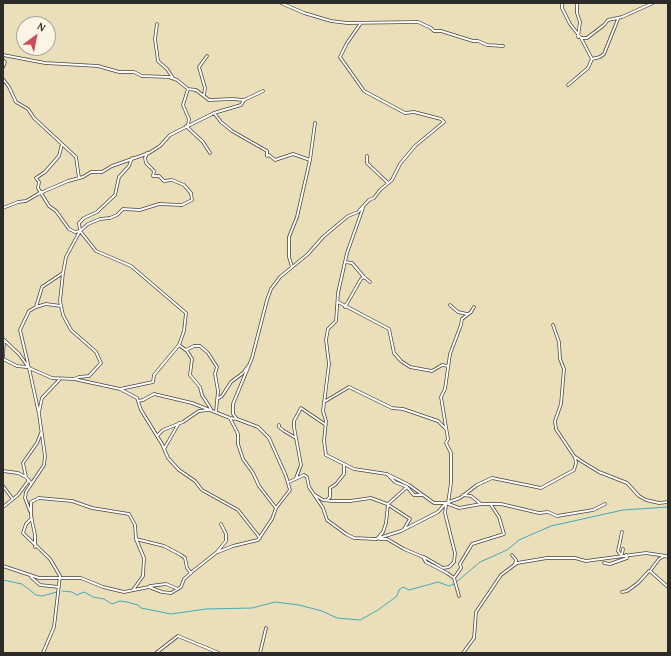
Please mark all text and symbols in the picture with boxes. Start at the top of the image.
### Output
north arrow [16,16,56,56]
text: N [34,18,49,35]

